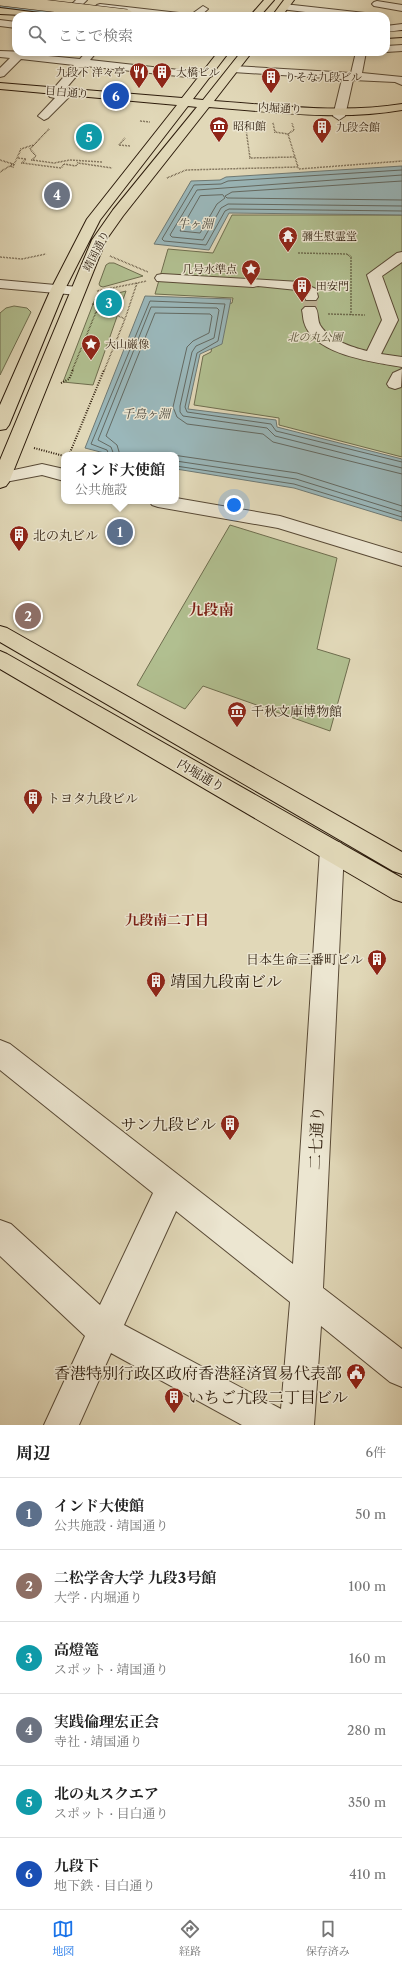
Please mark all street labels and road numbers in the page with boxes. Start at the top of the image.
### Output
street label: 目白通り [44,83,90,101]
street label: 内堀通り [258,100,302,116]
street label: 靖国通り [80,228,112,274]
street label: 内堀通り [174,755,228,795]
street label: 二七通り [304,1106,328,1170]

